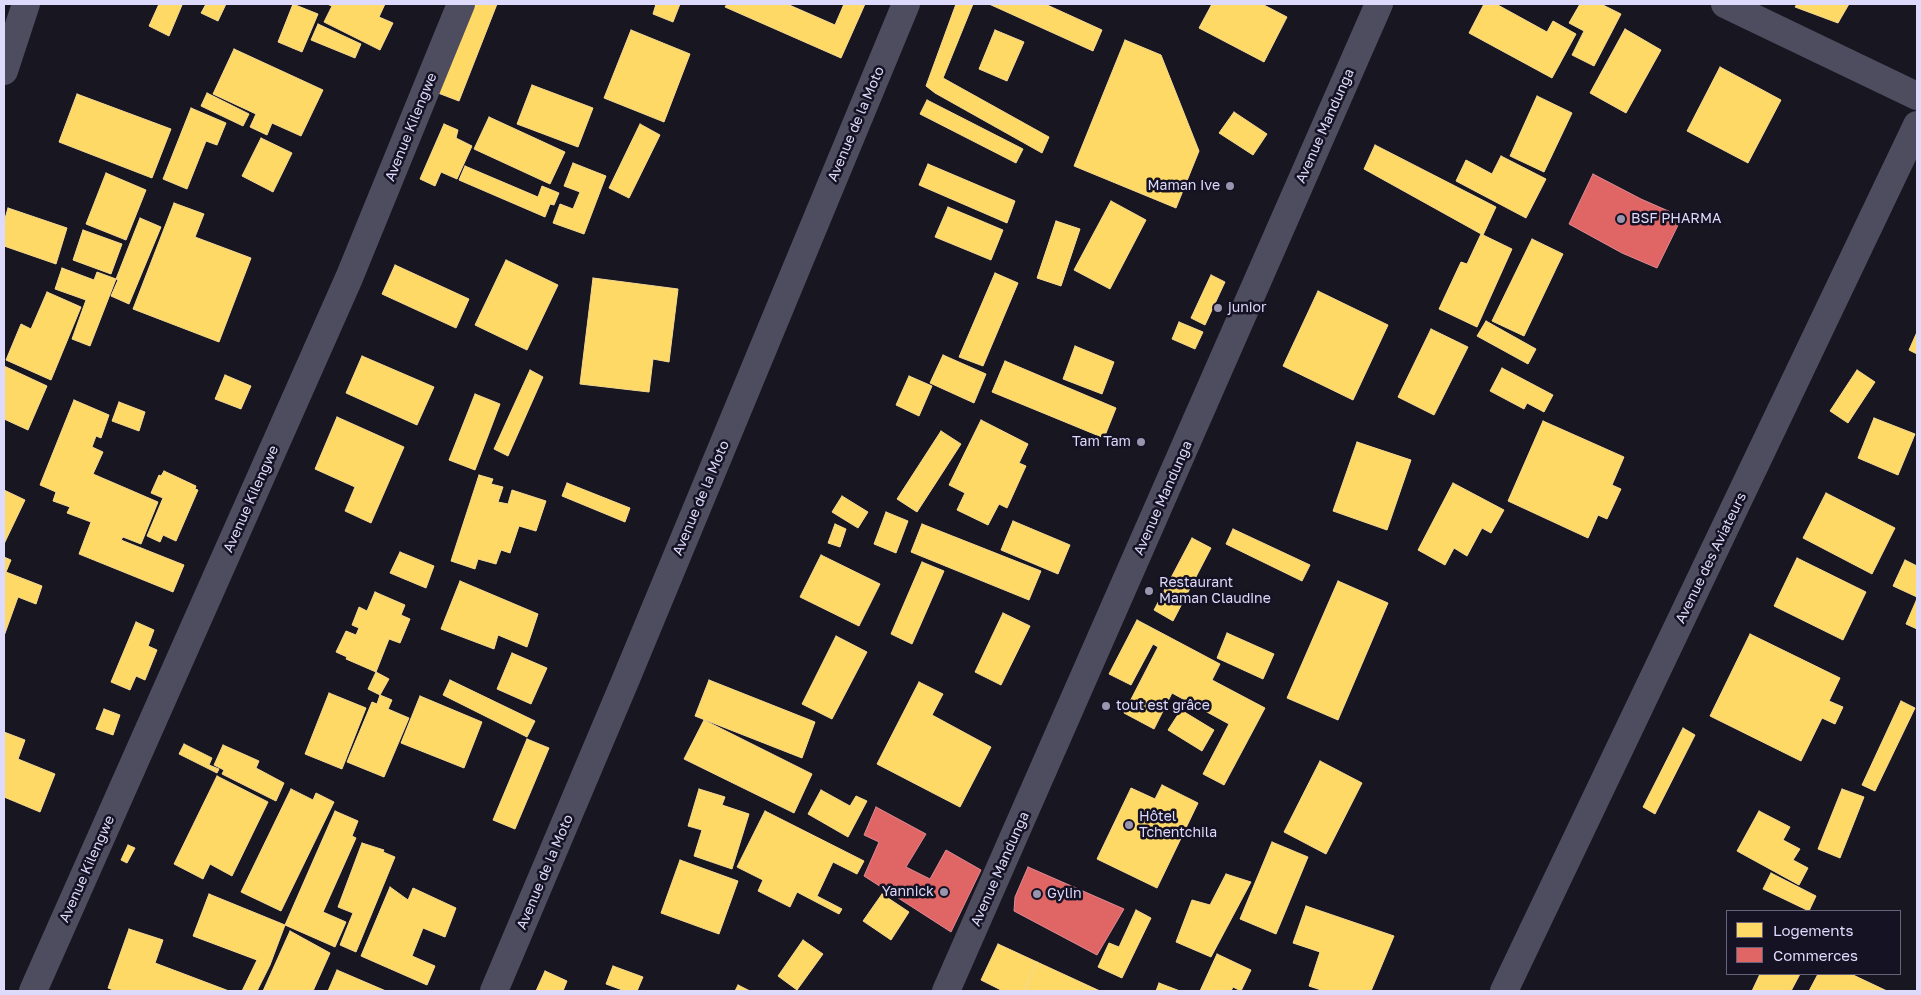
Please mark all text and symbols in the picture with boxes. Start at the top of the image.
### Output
street label: Avenue de la Moto [824,64,888,184]
street label: Avenue Mandunga [1292,66,1358,186]
street label: Avenue Kilengwe [382,70,440,184]
place label: Maman Ive [1148,178,1220,194]
marker: Maman Ive [1224,180,1236,192]
place label: BSF PHARMA [1631,211,1721,227]
marker: BSF PHARMA [1615,213,1627,225]
place label: junior [1228,300,1266,316]
marker: junior [1212,302,1224,314]
place label: Tam Tam [1072,434,1131,450]
marker: Tam Tam [1135,436,1147,448]
street label: Avenue de la Moto [669,438,733,558]
street label: Avenue Mandunga [1130,438,1196,558]
street label: Avenue Kilengwe [220,443,282,555]
street label: Avenue des Aviateurs [1672,490,1750,626]
place label: Restaurant Maman Claudine [1159,575,1271,608]
marker: Restaurant Maman Claudine [1143,585,1155,597]
place label: tout est grâce [1116,698,1210,714]
marker: tout est grâce [1100,700,1112,712]
street label: Avenue Mandunga [967,809,1033,929]
place label: Hôtel Tchentchila [1139,809,1217,842]
street label: Avenue de la Moto [513,812,577,932]
street label: Avenue Kilengwe [56,813,118,925]
marker: Hôtel Tchentchila [1123,819,1135,831]
place label: Yannick [882,884,934,900]
marker: Yannick [938,886,950,898]
place label: Gylin [1047,886,1082,902]
marker: Gylin [1031,888,1043,900]
legend [1726,910,1901,975]
text: Logements [1773,921,1853,939]
text: Commerces [1773,946,1858,964]

